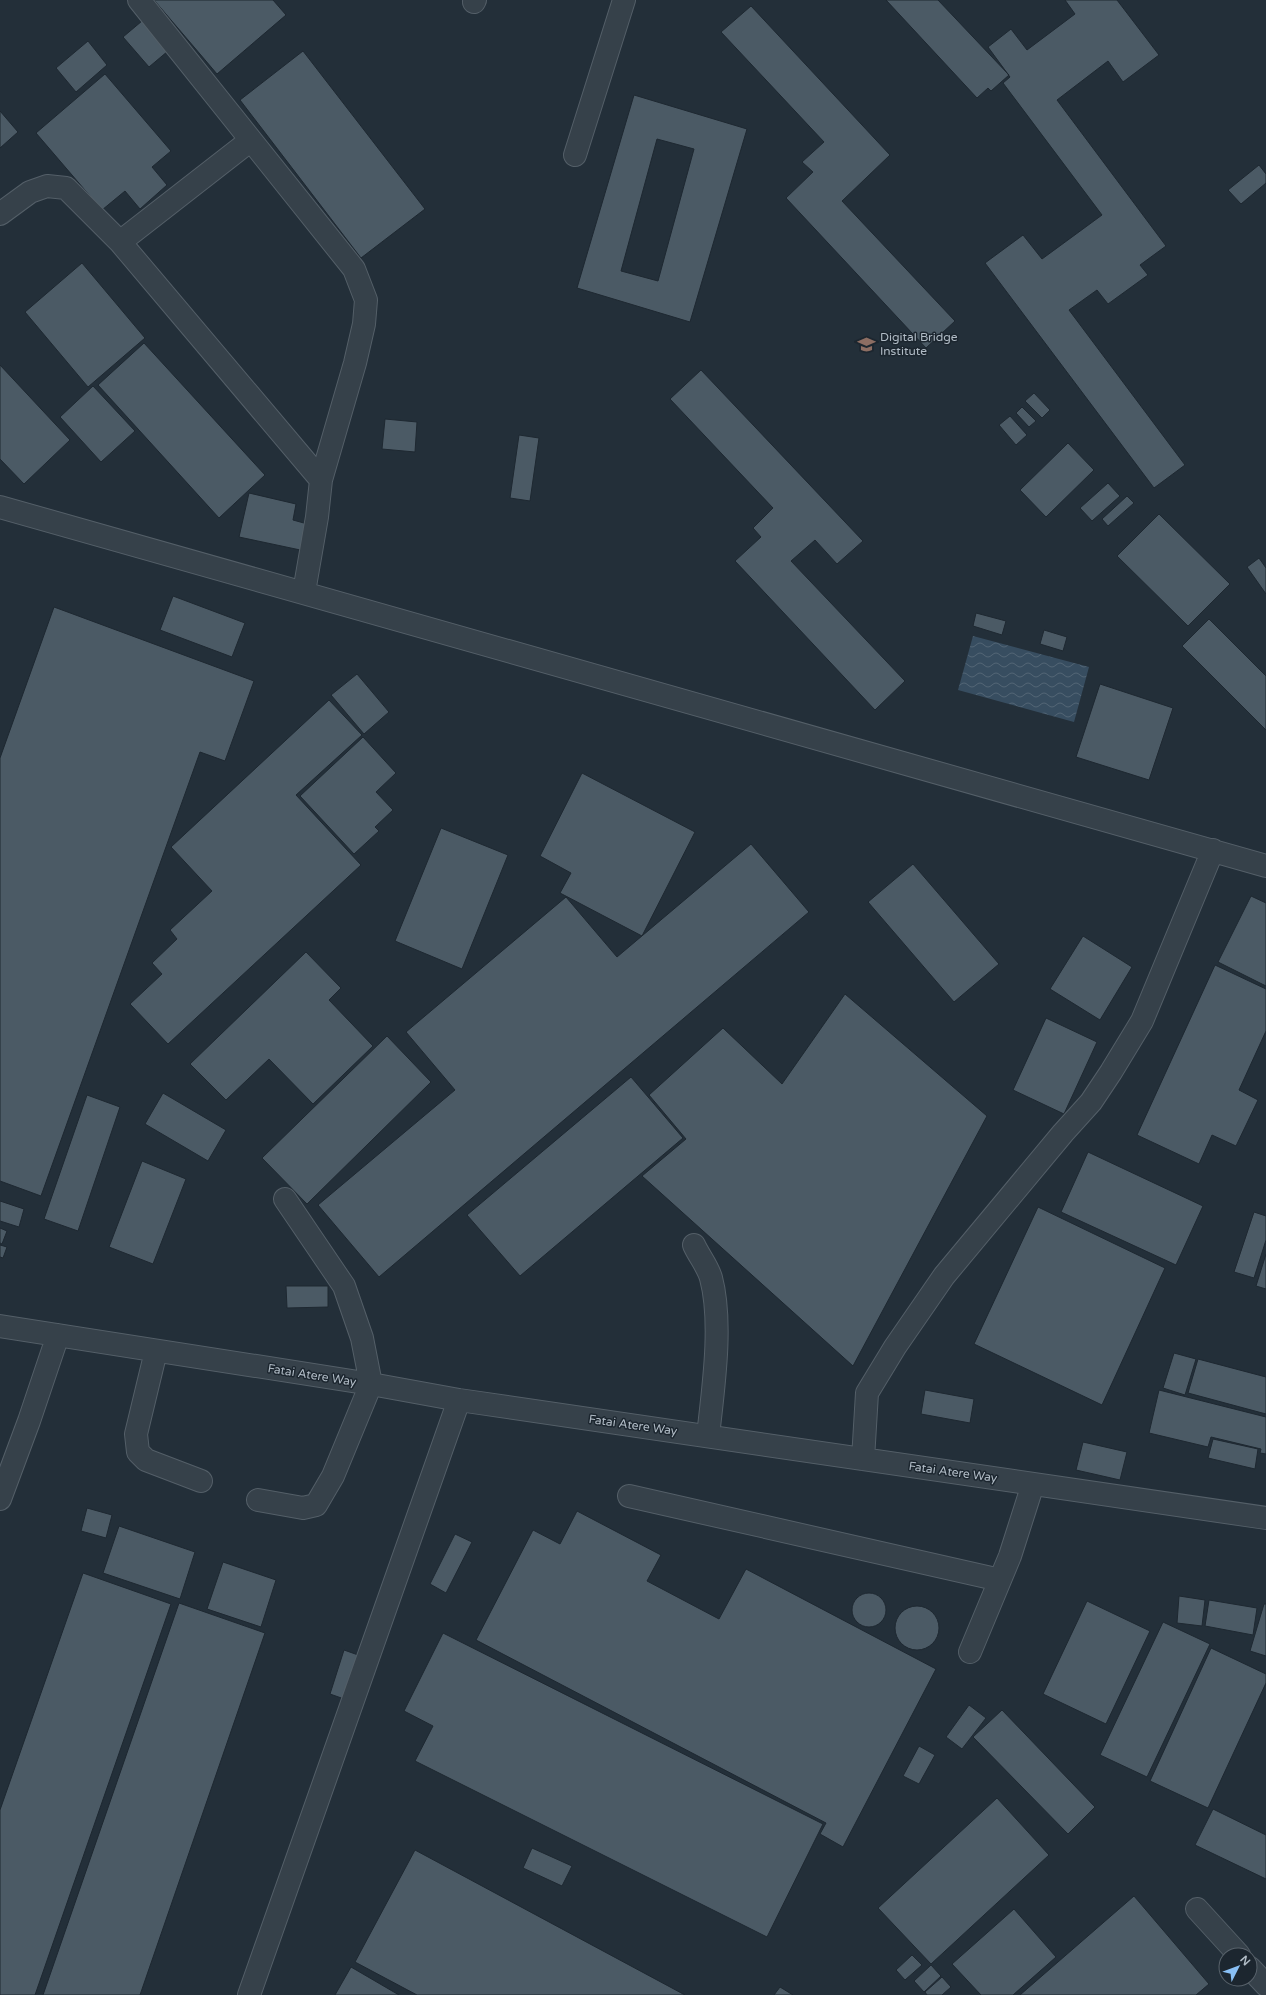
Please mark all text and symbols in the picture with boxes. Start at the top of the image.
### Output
place label: Digital Bridge Institute [880,330,958,358]
school or university icon: Digital Bridge Institute [857,334,877,354]
street label: Fatai Atere Way [267,1361,358,1389]
street label: Fatai Atere Way [588,1412,679,1438]
street label: Fatai Atere Way [908,1459,999,1485]
north arrow [1218,1947,1258,1987]
text: N [1237,1953,1253,1968]

